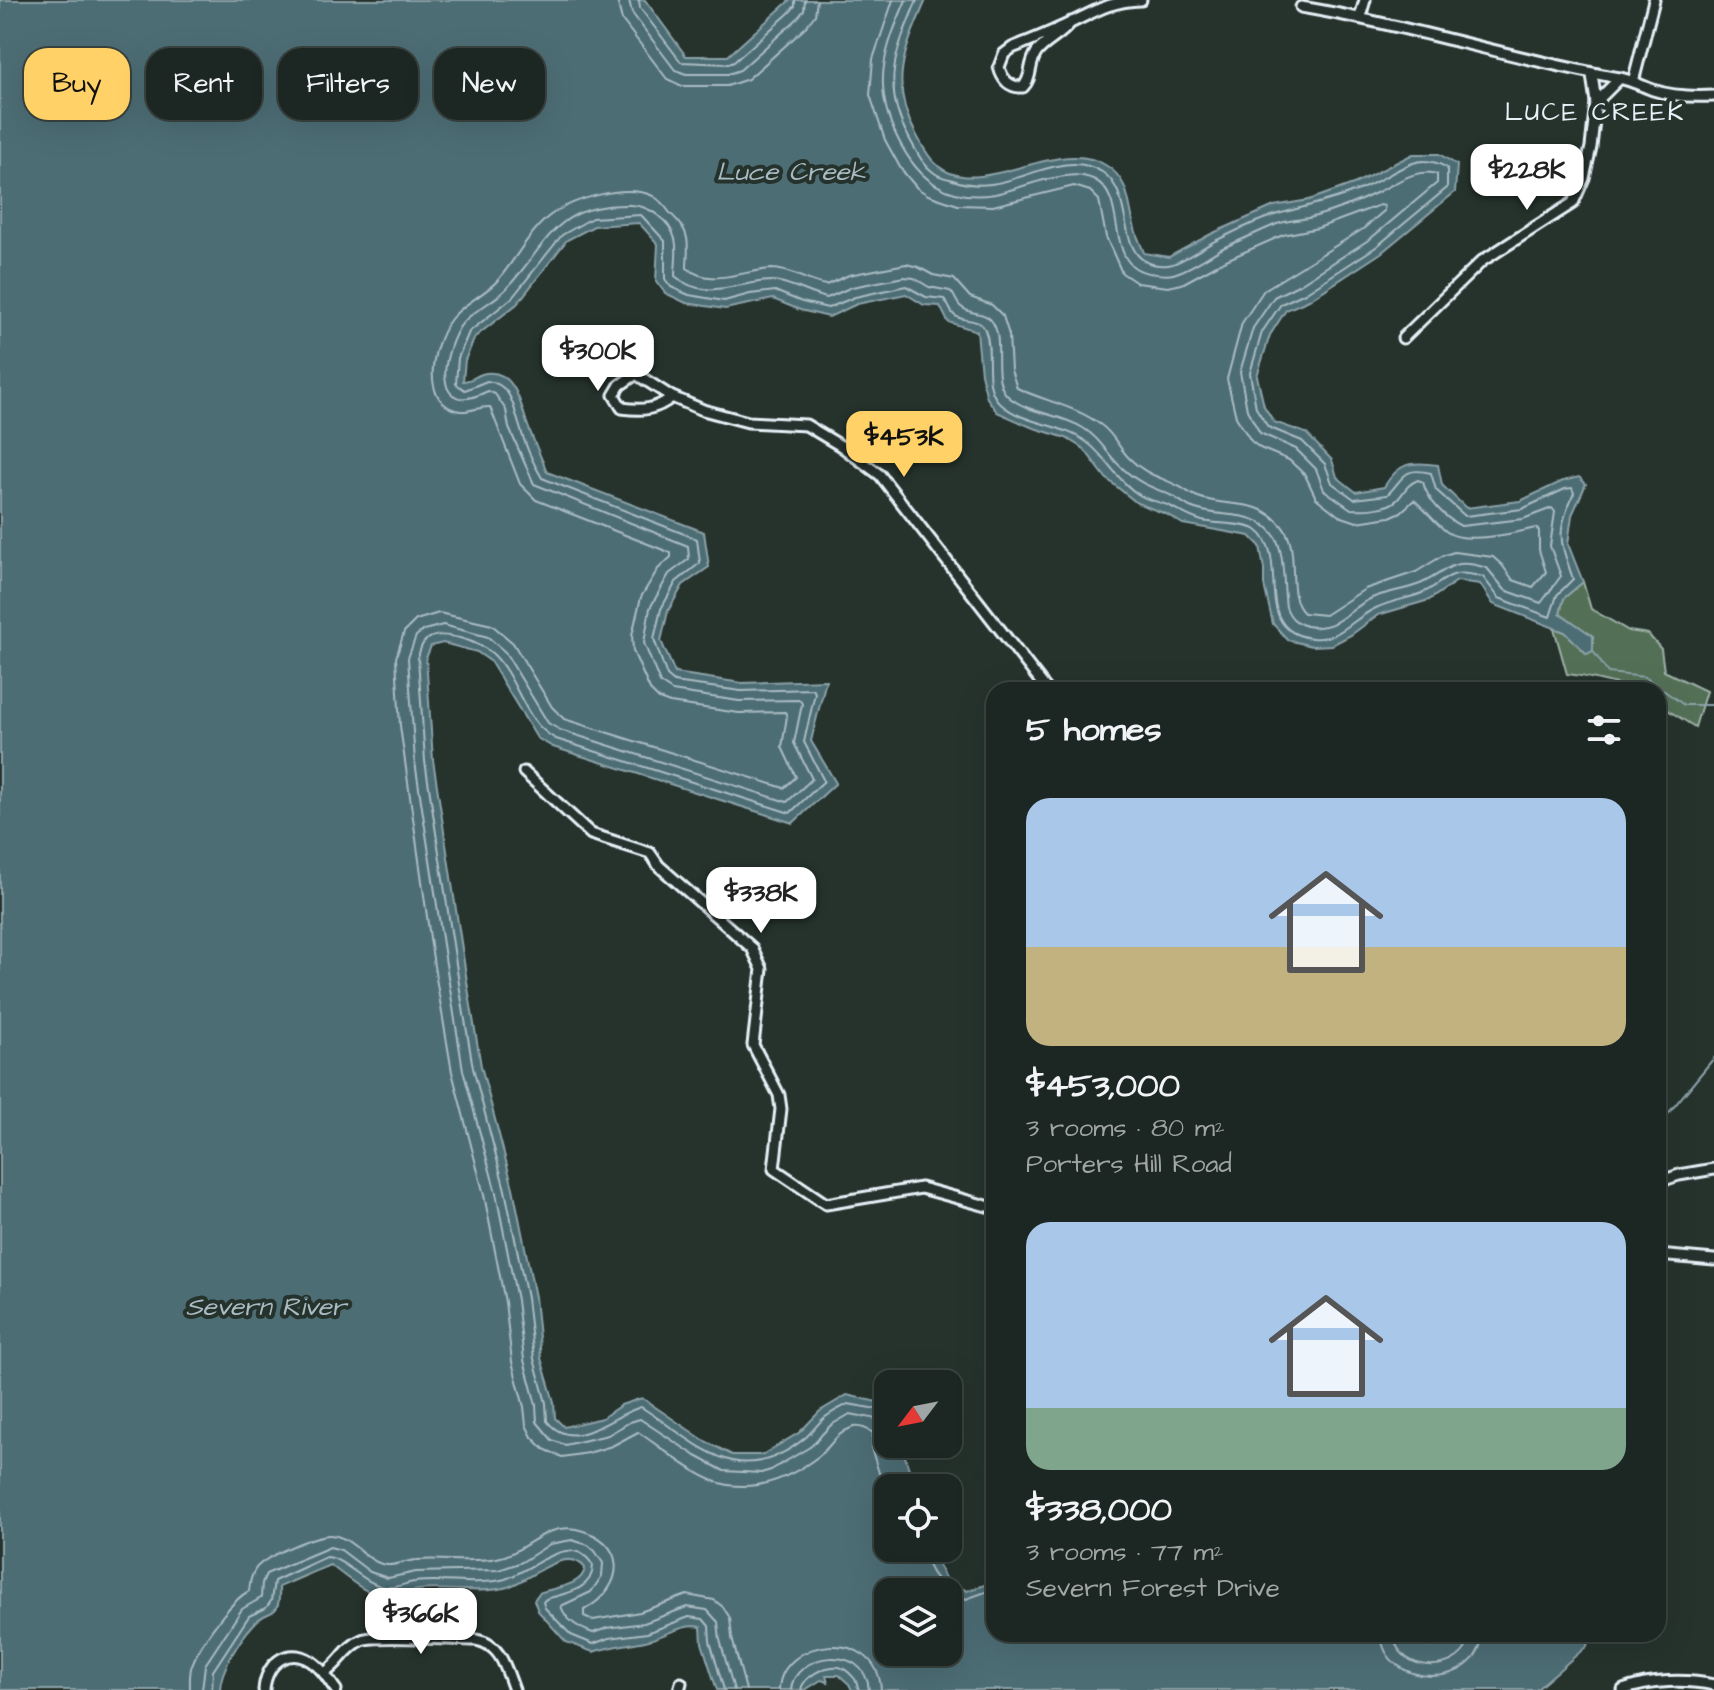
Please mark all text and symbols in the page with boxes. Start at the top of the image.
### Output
chip: Buy [24,48,130,120]
chip: Rent [146,48,262,120]
chip: Filters [278,48,418,120]
chip: New [434,48,545,120]
district label: LUCE CREEK [1505,94,1685,130]
pin: $228K [1471,144,1583,212]
text: $228K [1489,152,1565,188]
water label: Luce Creek [717,154,867,190]
pin: $300K [542,325,654,393]
text: $300K [560,333,636,369]
pin: $453K [848,411,960,479]
text: $453K [864,419,944,455]
text: 5 homes [1026,706,1162,754]
icon: filters [1582,708,1626,752]
icon: home [1254,850,1398,994]
pin: $338K [705,867,817,935]
text: $338K [724,875,798,911]
text: $453,000 [1026,1062,1180,1110]
text: 3 rooms · 80 m² [1026,1110,1225,1146]
text: Porters Hill Road [1026,1146,1232,1182]
icon: home [1254,1274,1398,1418]
water label: Severn River [186,1289,349,1325]
north arrow [874,1370,962,1458]
map controls [874,1370,962,1666]
button: locate [874,1474,962,1562]
text: $338,000 [1026,1486,1172,1534]
text: 3 rooms · 77 m² [1026,1534,1223,1570]
text: Severn Forest Drive [1026,1570,1280,1606]
button: layers [874,1578,962,1666]
pin: $366K [365,1588,477,1656]
text: $366K [383,1596,459,1632]

